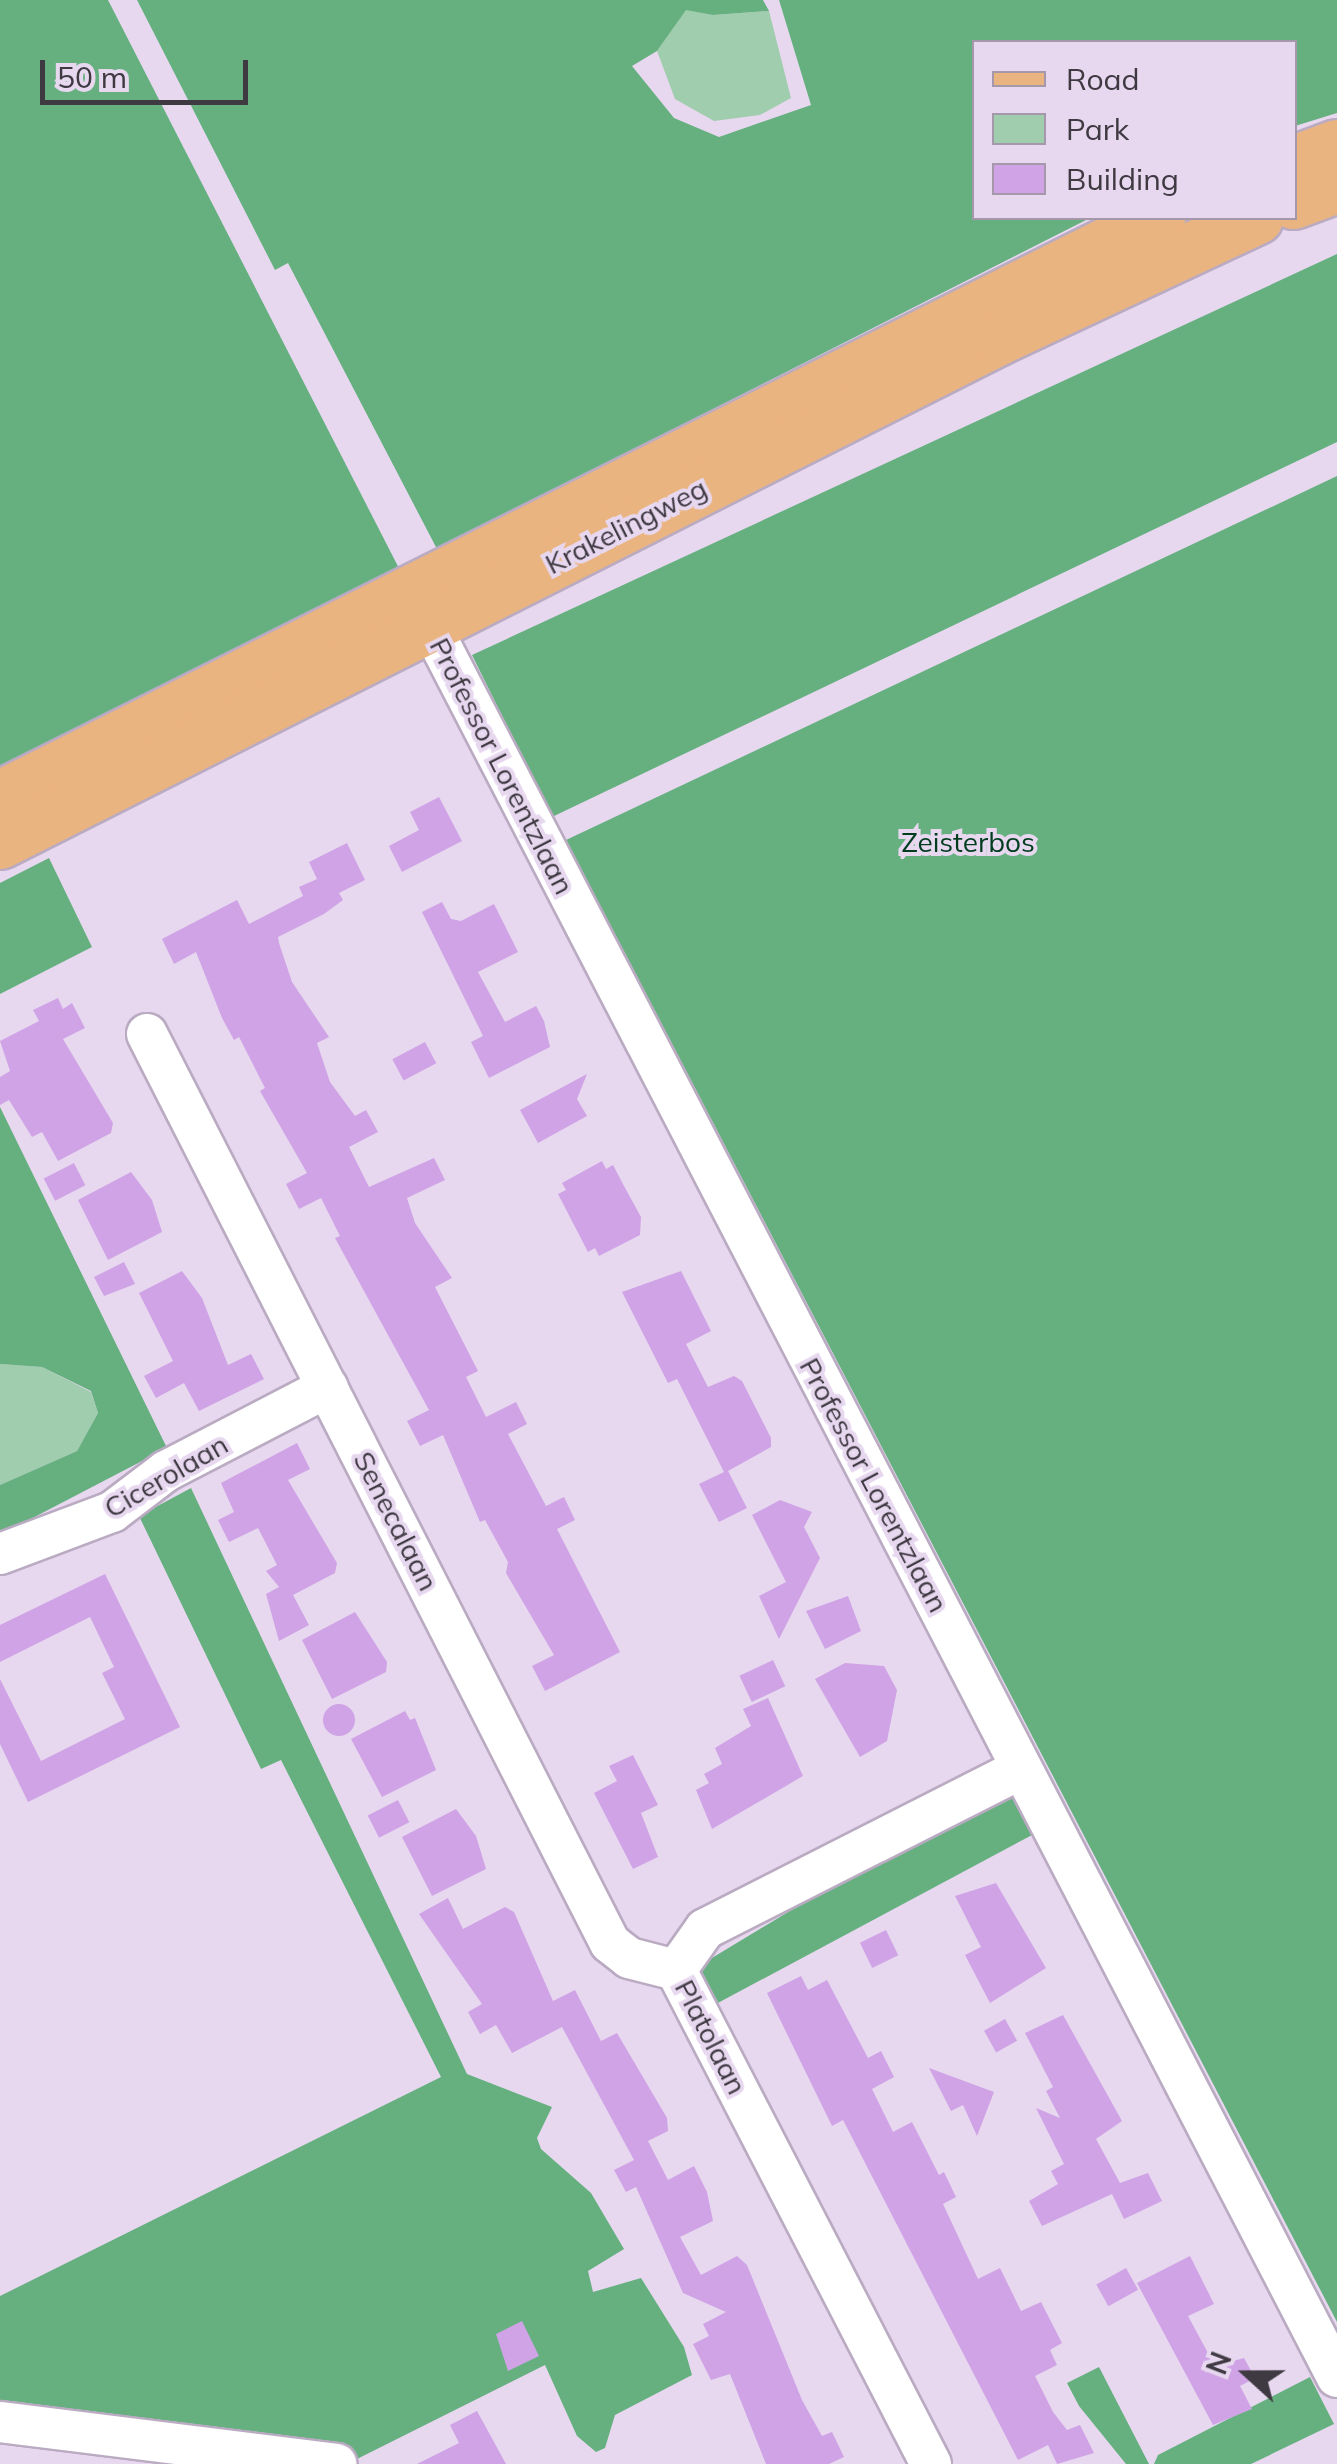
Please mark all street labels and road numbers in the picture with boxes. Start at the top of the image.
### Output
street label: Krakelingweg [540,471,712,581]
street label: Professor Lorentzlaan [423,632,581,900]
street label: Professor Lorentzlaan [793,1352,955,1618]
street label: Cicerolaan [98,1427,234,1525]
street label: Senecalaan [347,1446,445,1596]
street label: Platolaan [668,1974,754,2100]

